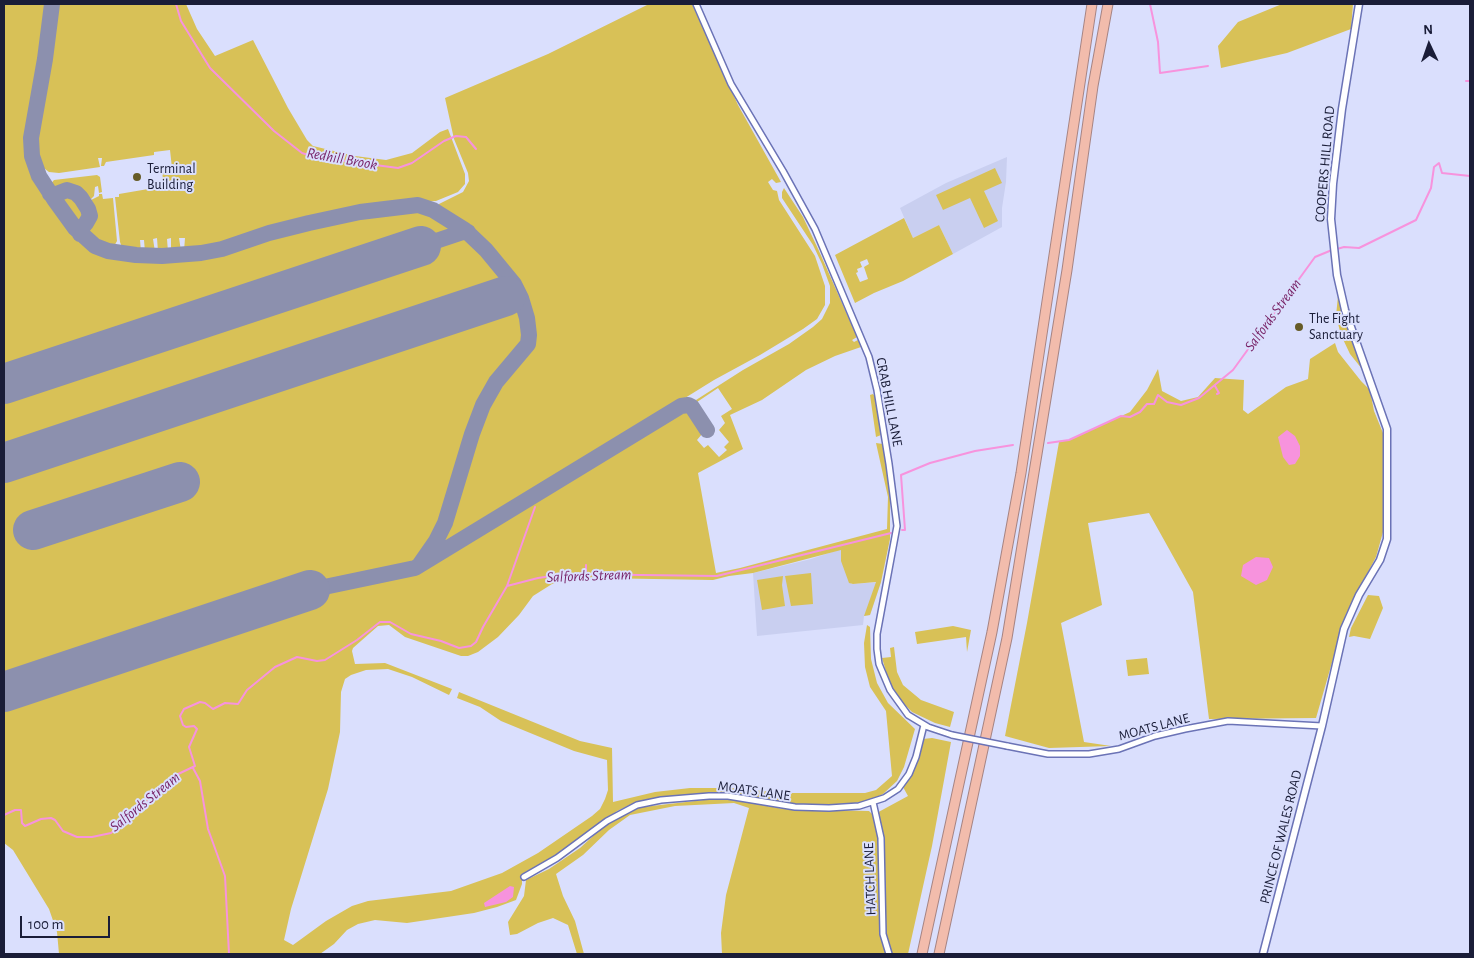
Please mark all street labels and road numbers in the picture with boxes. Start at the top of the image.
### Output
street label: COOPERS HILL ROAD [1312,105,1338,223]
street label: CRAB HILL LANE [872,356,906,448]
street label: MOATS LANE [1117,709,1191,745]
street label: PRINCE OF WALES ROAD [1256,769,1306,905]
street label: MOATS LANE [717,778,791,804]
street label: HATCH LANE [860,842,880,916]

